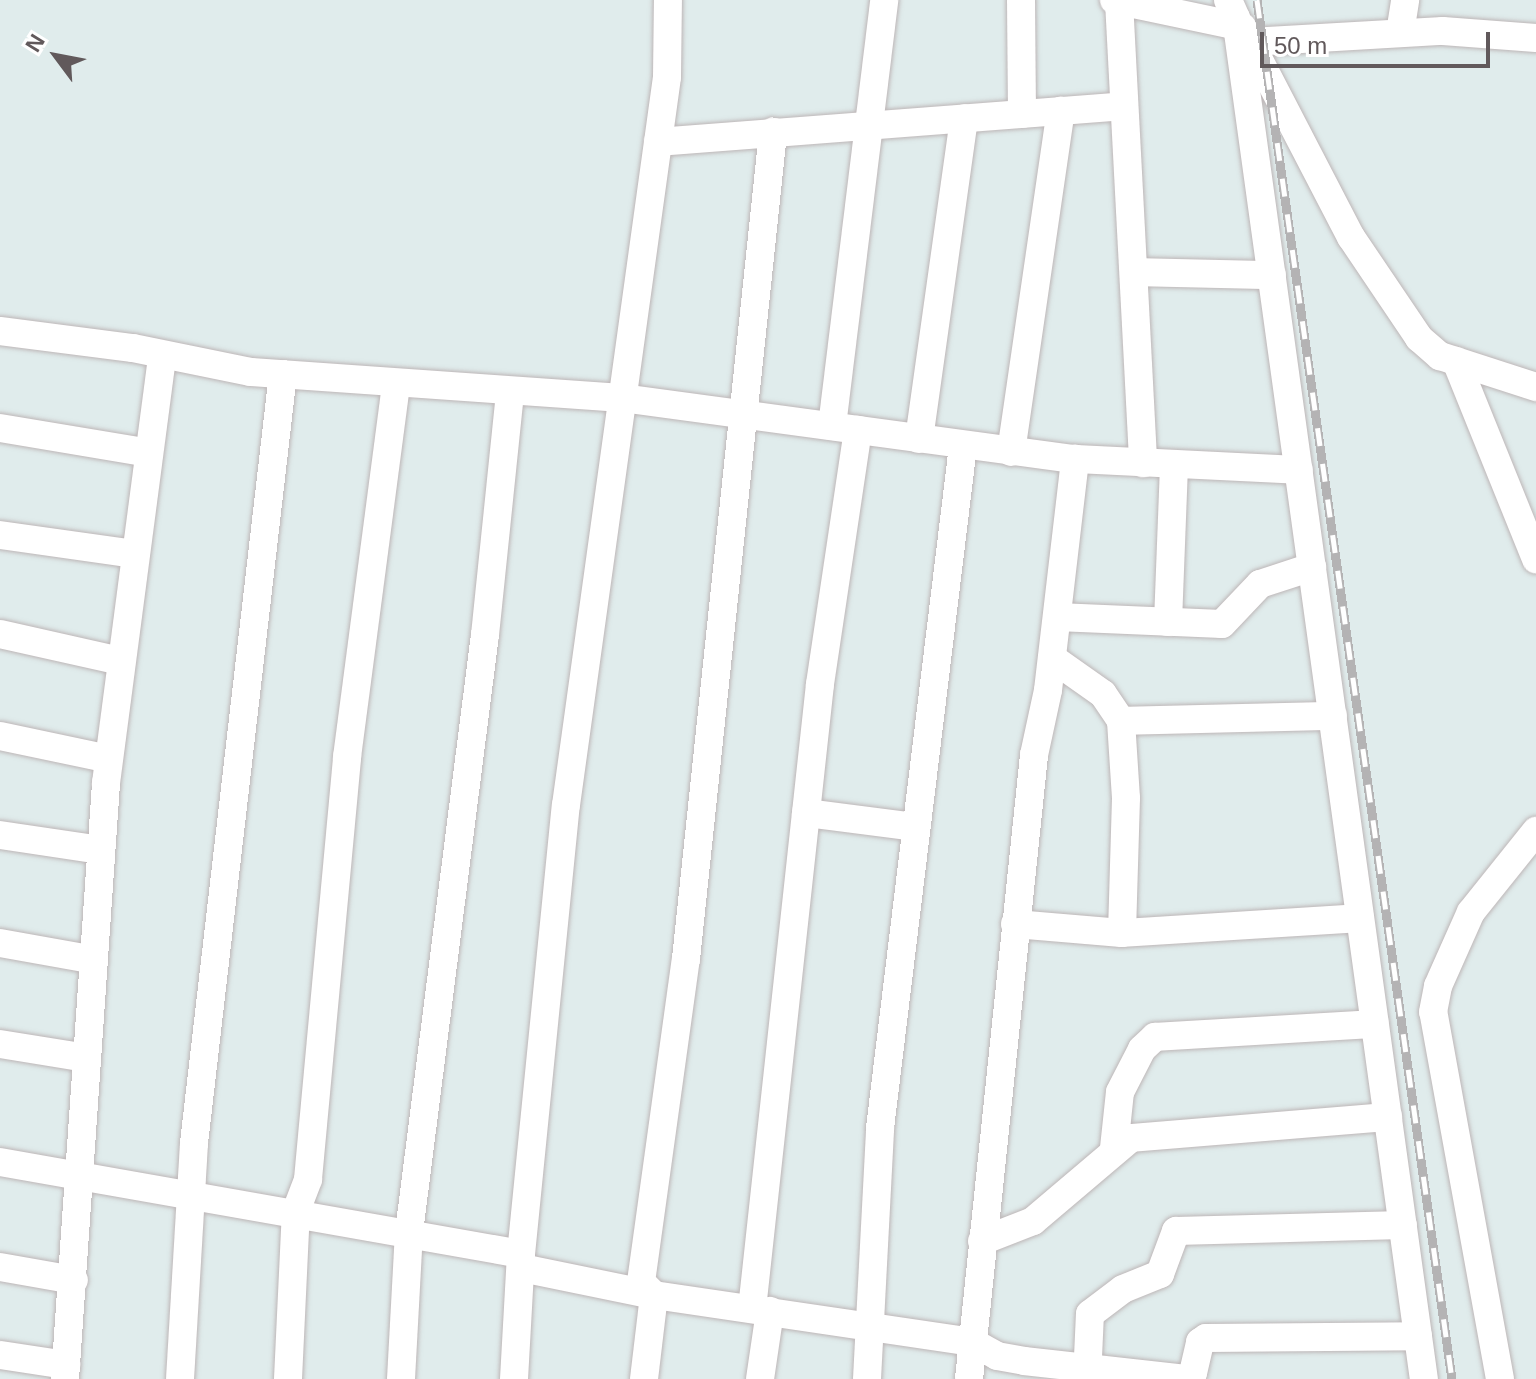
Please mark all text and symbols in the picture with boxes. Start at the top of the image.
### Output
north arrow [16,16,96,96]
scale bar [1264,16,1494,66]
text: N [20,30,50,56]
text: 50 m [1274,32,1327,59]

